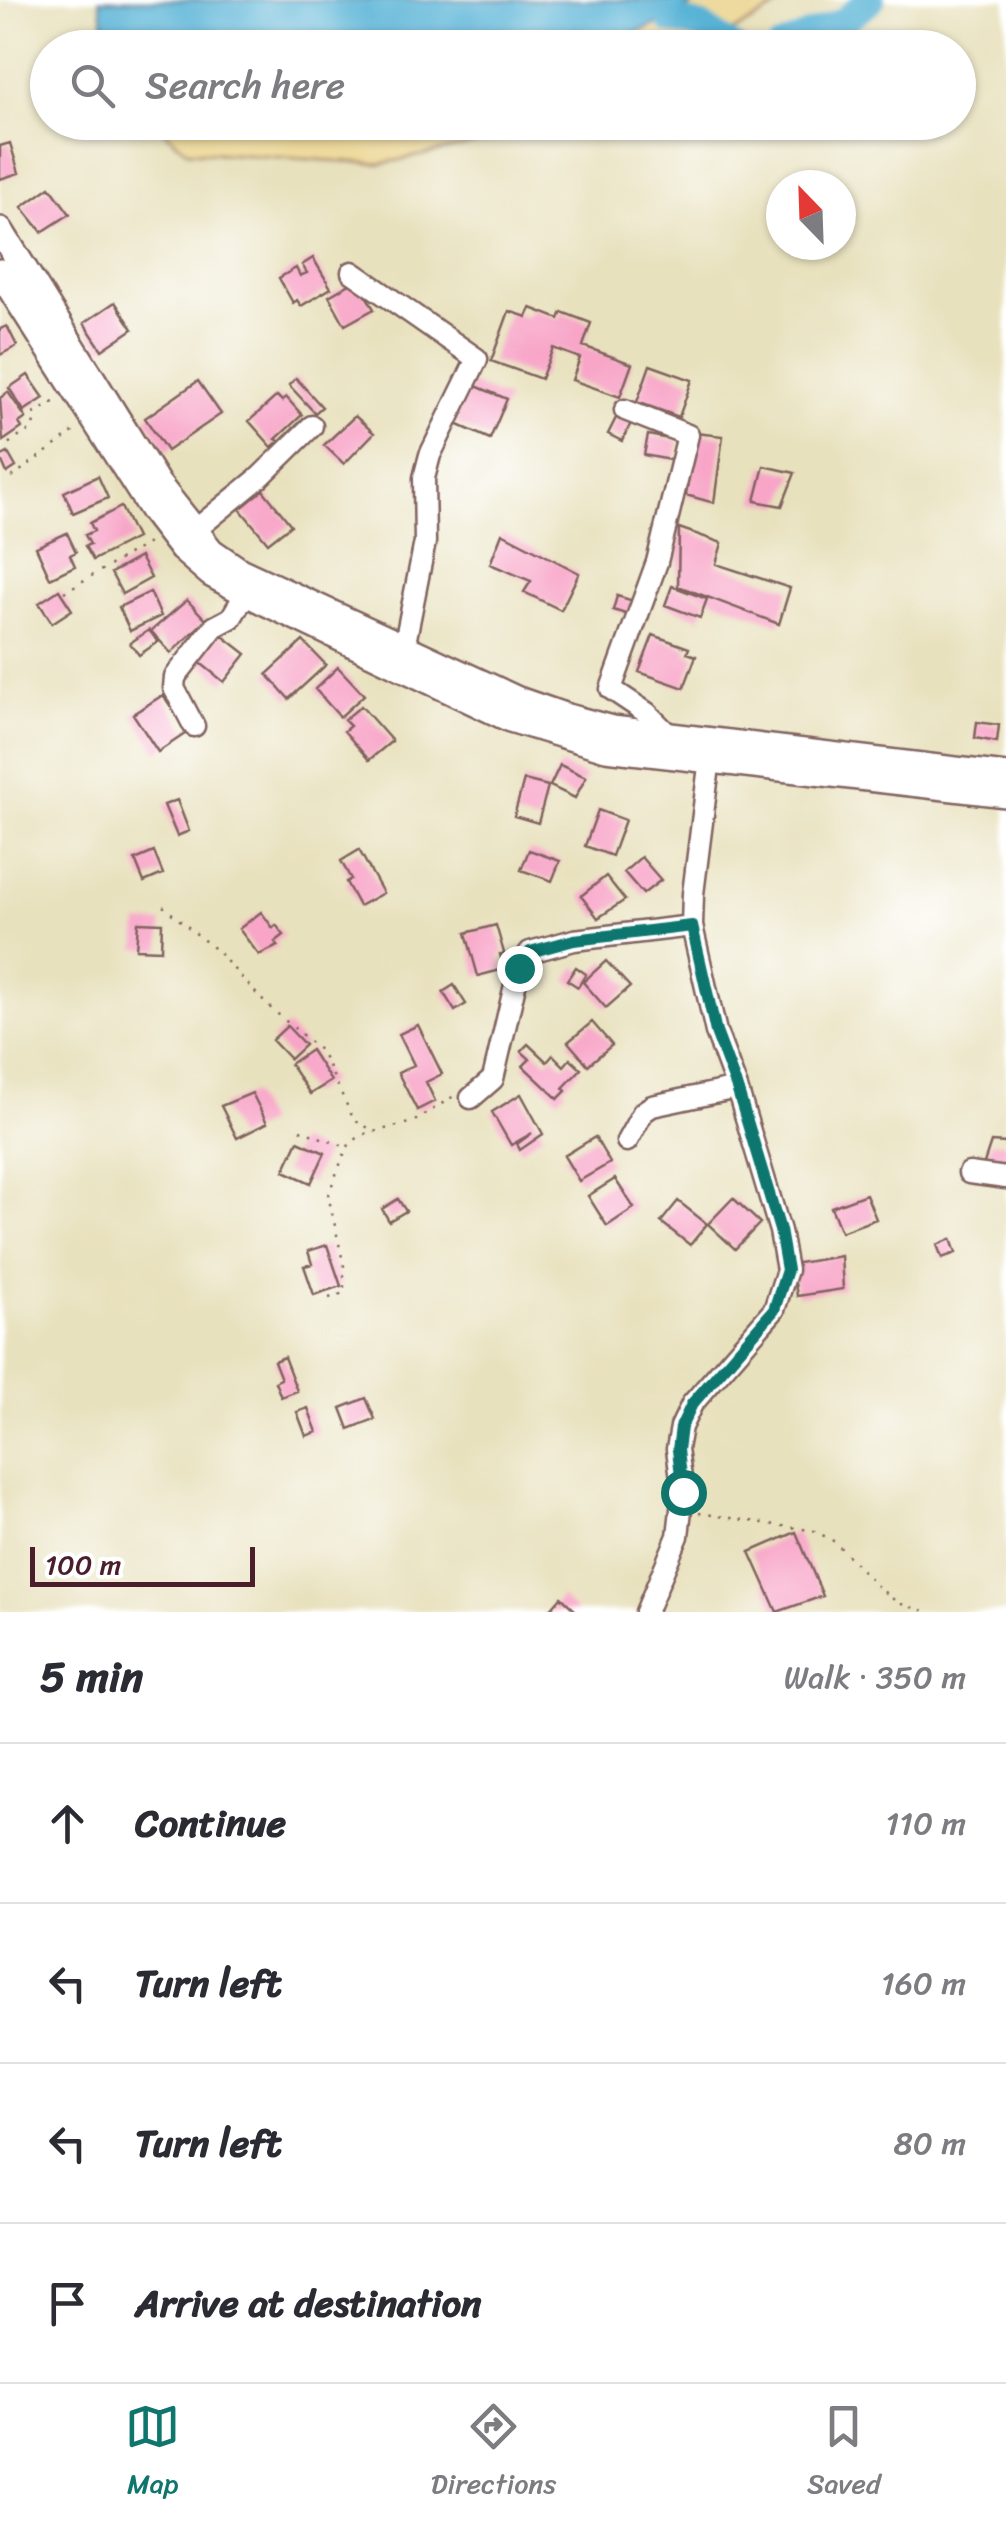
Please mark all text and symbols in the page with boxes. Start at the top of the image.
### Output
search box [30,30,976,140]
text: Search here [145,52,345,119]
icon: search [65,58,120,113]
north arrow [766,170,856,260]
route end [497,946,543,992]
route start [661,1470,707,1516]
text: 100 m [45,1540,121,1589]
scale bar [30,1542,255,1586]
text: 5 min [40,1640,143,1714]
text: Walk · 350 m [784,1649,966,1706]
text: Continue [135,1790,286,1857]
text: 110 m [885,1795,966,1852]
icon: ahead [40,1796,95,1851]
text: Turn left [135,1950,281,2017]
text: 160 m [881,1955,966,2012]
icon: left [40,1956,95,2011]
text: Turn left [135,2110,281,2177]
text: 80 m [894,2115,966,2172]
icon: left [40,2116,95,2171]
text: Arrive at destination [135,2270,482,2337]
icon: arrive [40,2276,95,2331]
tab: Map [125,2399,180,2508]
tab: Directions [431,2399,556,2508]
tab: Saved [807,2399,881,2508]

